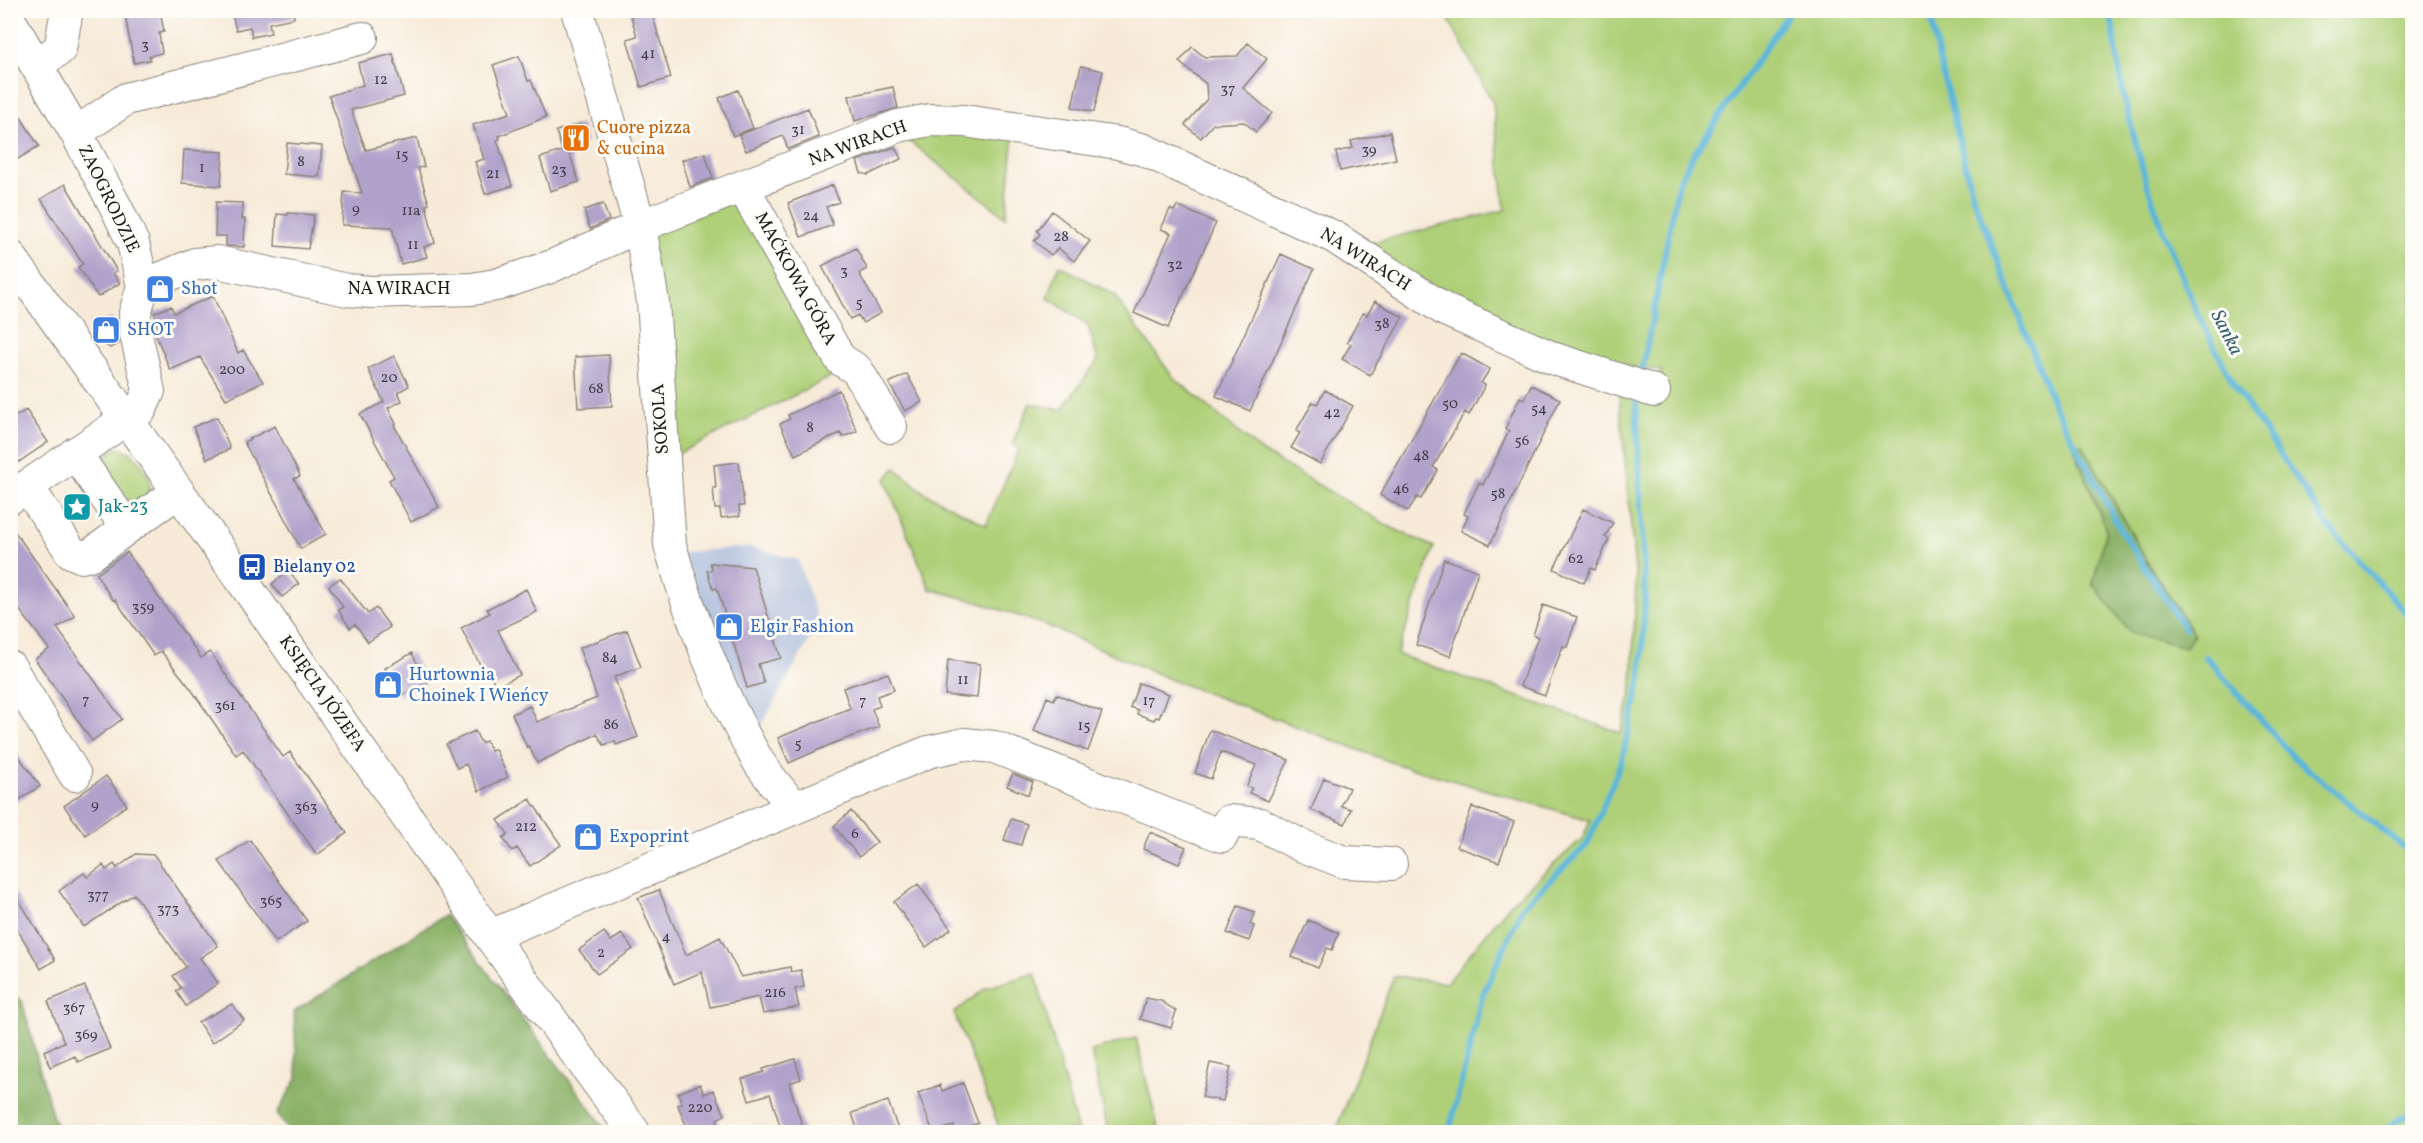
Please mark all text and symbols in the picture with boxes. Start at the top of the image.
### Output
house number: 3 [141,35,149,56]
house number: 41 [641,44,655,65]
house number: 12 [374,70,388,91]
house number: 37 [1221,79,1235,100]
street label: NA WIRACH [805,115,911,173]
place label: Cuore pizza & cucina [597,116,691,162]
house number: 31 [791,120,805,141]
restaurant icon: Cuore pizza & cucina [560,122,592,154]
house number: 39 [1361,140,1377,161]
street label: ZAOGRODZIE [71,141,145,257]
house number: 15 [395,145,409,166]
house number: 8 [297,152,305,173]
house number: 1 [199,158,205,179]
house number: 23 [551,160,567,181]
house number: 21 [486,164,500,185]
house number: 9 [352,199,360,220]
house number: 11a [401,201,421,222]
house number: 24 [803,206,819,227]
street label: MAĆKOWA GÓRA [748,208,842,351]
street label: NA WIRACH [1315,222,1415,298]
house number: 28 [1053,227,1069,248]
house number: 11 [407,235,419,256]
house number: 32 [1167,255,1183,276]
house number: 3 [840,261,848,282]
shop icon: Shot [144,273,176,305]
place label: Shot [181,277,218,302]
street label: NA WIRACH [347,277,451,302]
house number: 5 [855,293,863,314]
water label: Sanka [2203,305,2249,361]
shop icon: SHOT [90,314,122,346]
house number: 38 [1374,314,1390,335]
place label: SHOT [127,318,174,343]
house number: 200 [219,360,245,381]
house number: 20 [381,368,397,389]
house number: 68 [588,379,604,400]
street label: SOKOLA [646,383,676,455]
house number: 50 [1442,394,1458,415]
house number: 54 [1531,399,1547,420]
house number: 42 [1323,403,1341,424]
house number: 8 [806,418,814,439]
house number: 56 [1515,431,1529,452]
house number: 48 [1413,446,1429,467]
house number: 46 [1393,479,1409,500]
house number: 58 [1491,484,1505,505]
place icon: Jak-23 [61,491,93,523]
place label: Jak-23 [98,495,148,520]
house number: 62 [1568,549,1584,570]
bus stop icon: Bielany 02 [236,551,268,583]
place label: Bielany 02 [273,555,356,580]
house number: 359 [132,597,154,618]
shop icon: Elgir Fashion [713,611,745,643]
place label: Elgir Fashion [750,615,855,640]
street label: KSIĘCIA JÓZEFA [273,631,372,757]
house number: 84 [602,648,618,669]
place label: Hurtownia Choinek I Wieńcy [409,663,549,709]
shop icon: Hurtownia Choinek I Wieńcy [372,669,404,701]
house number: 11 [957,670,969,691]
house number: 7 [82,690,90,711]
house number: 7 [859,691,867,712]
house number: 17 [1142,691,1156,712]
house number: 361 [214,696,236,717]
house number: 86 [603,715,619,736]
house number: 15 [1077,716,1091,737]
house number: 5 [794,734,802,755]
house number: 9 [91,795,99,816]
house number: 363 [295,797,317,818]
house number: 212 [515,817,537,838]
shop icon: Expoprint [572,821,604,853]
house number: 6 [851,824,859,845]
place label: Expoprint [609,825,689,850]
house number: 377 [87,885,109,906]
house number: 365 [260,891,282,912]
house number: 373 [157,899,179,920]
house number: 4 [662,927,671,948]
house number: 2 [597,943,605,964]
house number: 216 [764,983,786,1004]
house number: 367 [63,998,85,1019]
house number: 369 [74,1025,98,1046]
house number: 220 [688,1098,712,1119]

